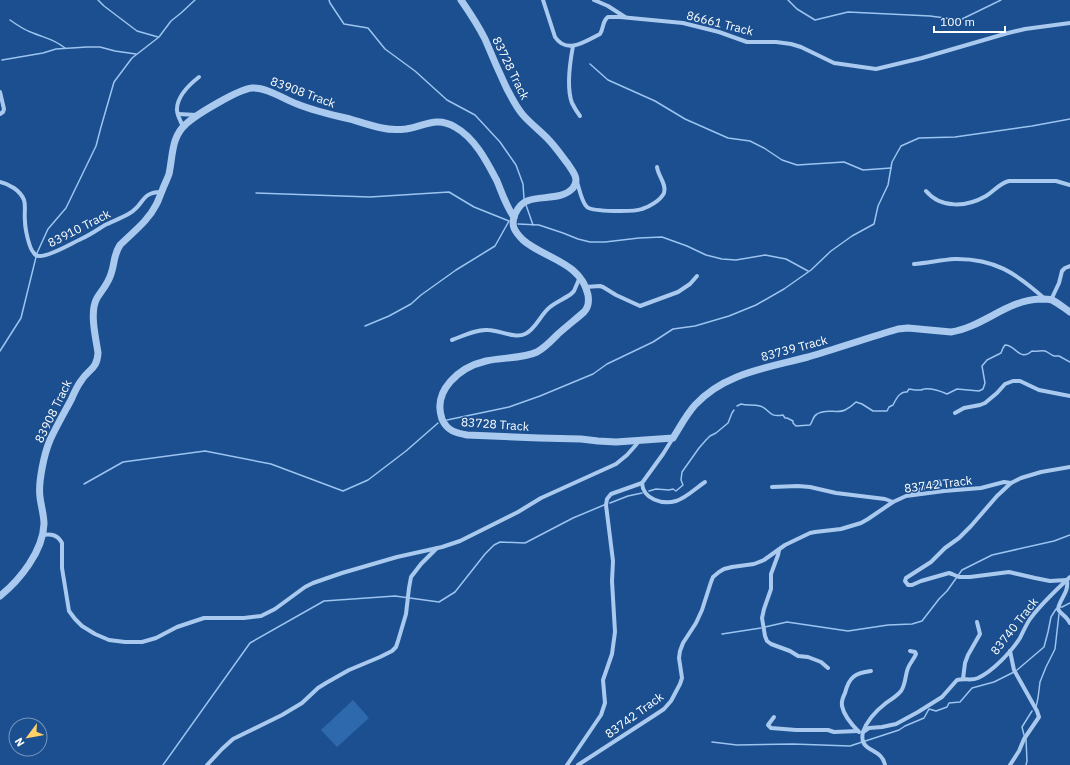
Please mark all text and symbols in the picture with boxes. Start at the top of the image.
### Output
street label: 86661 Track [685,7,756,39]
scale bar [934,8,1005,34]
text: 100 m [940,14,975,29]
street label: 83728 Track [489,34,533,103]
street label: 83908 Track [268,73,338,111]
street label: 83910 Track [45,206,113,250]
street label: 83739 Track [759,332,830,364]
street label: 83908 Track [31,376,75,445]
street label: 83728 Track [460,414,530,434]
street label: 83742 Track [903,472,973,496]
street label: 83740 Track [987,594,1041,658]
street label: 83742 Track [602,688,667,741]
north arrow [8,717,48,757]
text: N [11,735,28,749]

